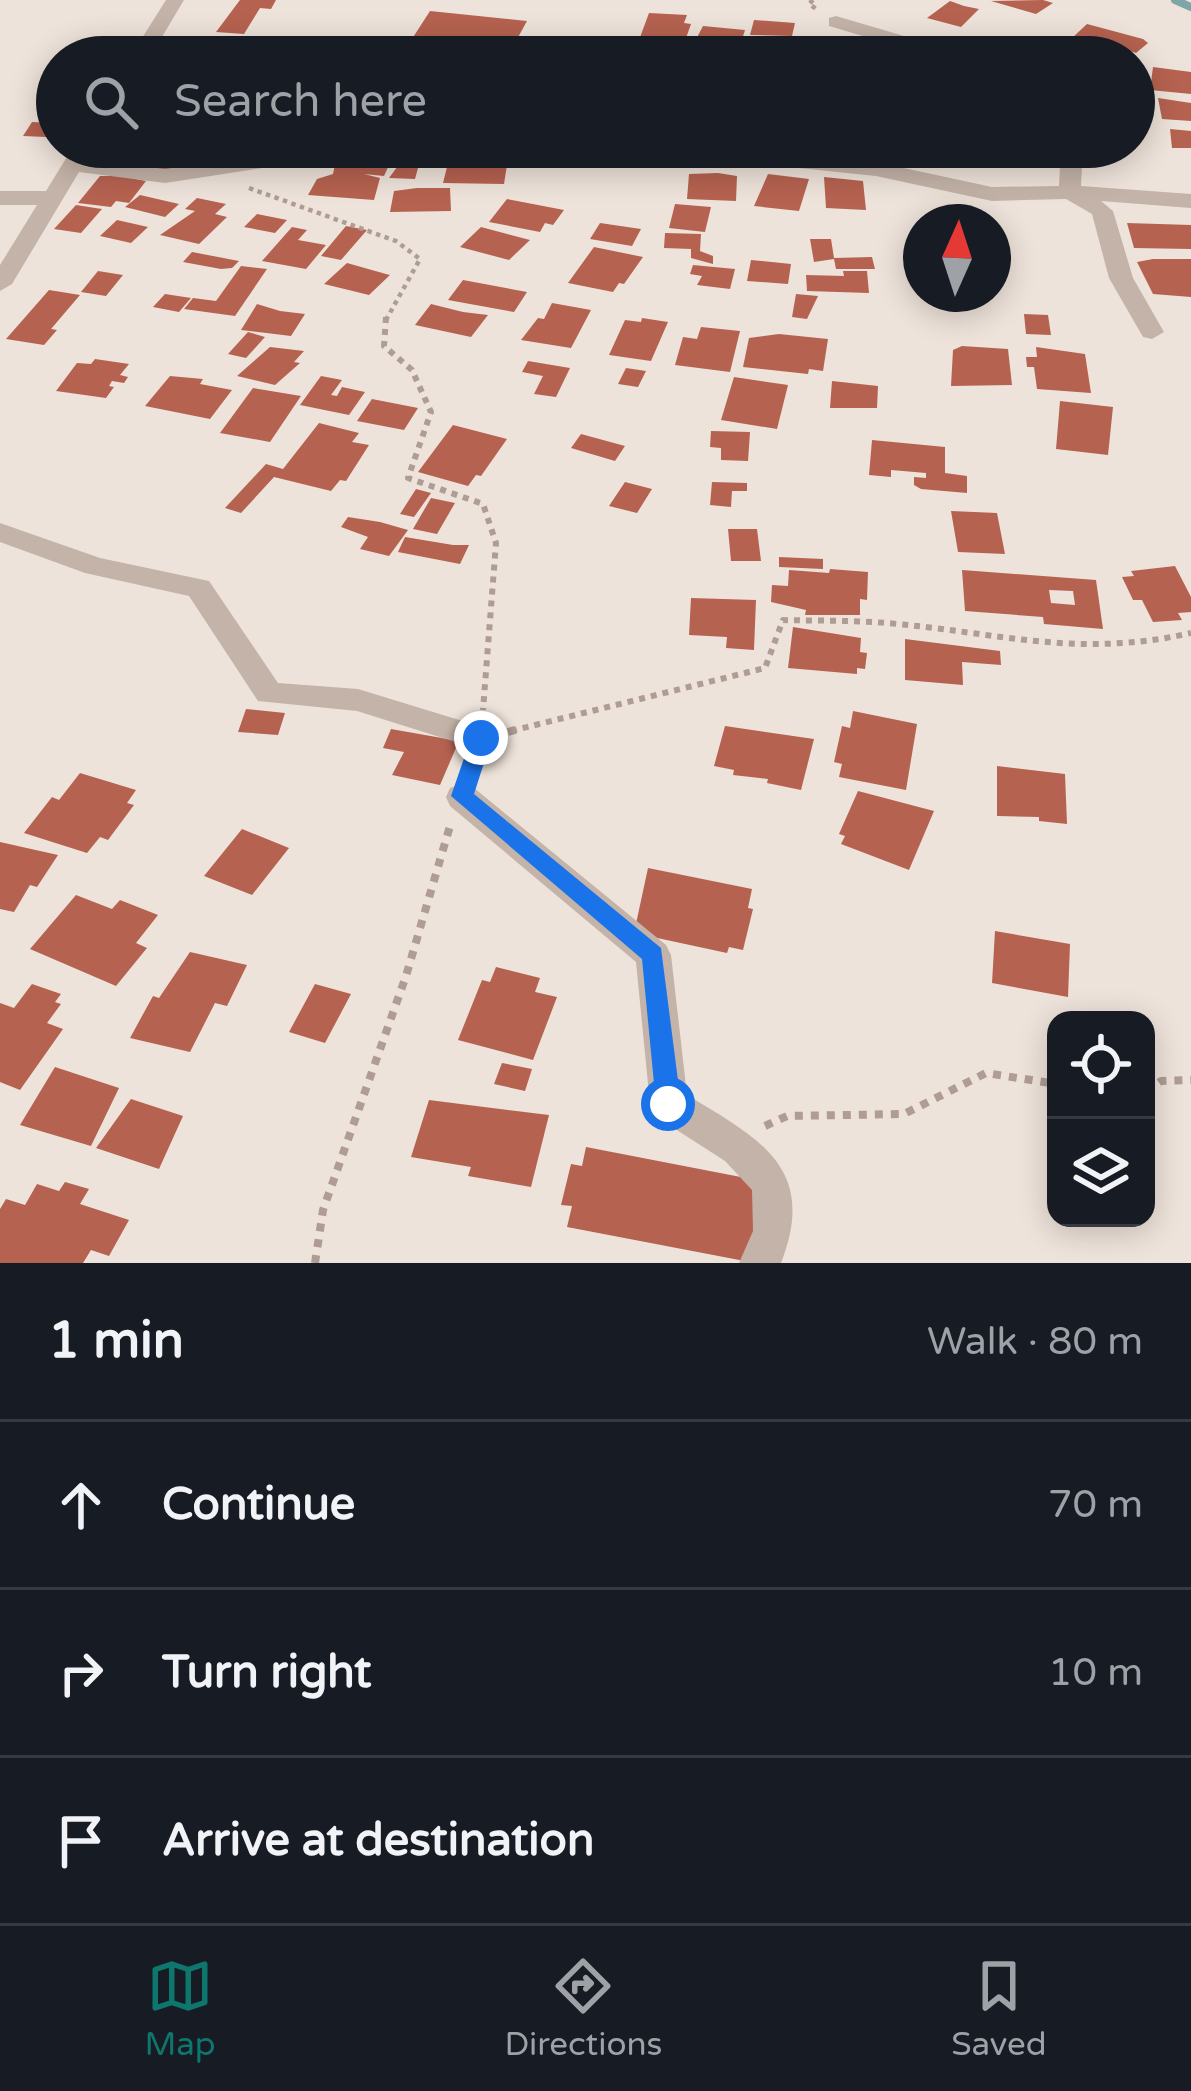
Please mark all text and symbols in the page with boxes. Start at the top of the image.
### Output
search box [36,36,1155,168]
icon: search [78,69,144,135]
text: Search here [174,75,427,129]
north arrow [903,204,1011,312]
route end [454,711,508,765]
map controls [1047,1011,1155,1227]
button: locate [1047,1011,1155,1119]
route start [641,1077,695,1131]
button: layers [1047,1119,1155,1227]
text: 1 min [48,1310,184,1372]
text: Walk · 80 m [927,1318,1143,1365]
icon: ahead [48,1472,114,1538]
text: Continue [162,1478,355,1532]
text: 70 m [1048,1481,1143,1528]
icon: right [48,1640,114,1706]
text: Turn right [162,1646,371,1700]
text: 10 m [1048,1649,1143,1696]
icon: arrive [48,1808,114,1874]
text: Arrive at destination [162,1814,594,1868]
tab: Map [144,1953,216,2064]
tab: Directions [504,1953,662,2064]
tab: Saved [951,1953,1047,2064]

